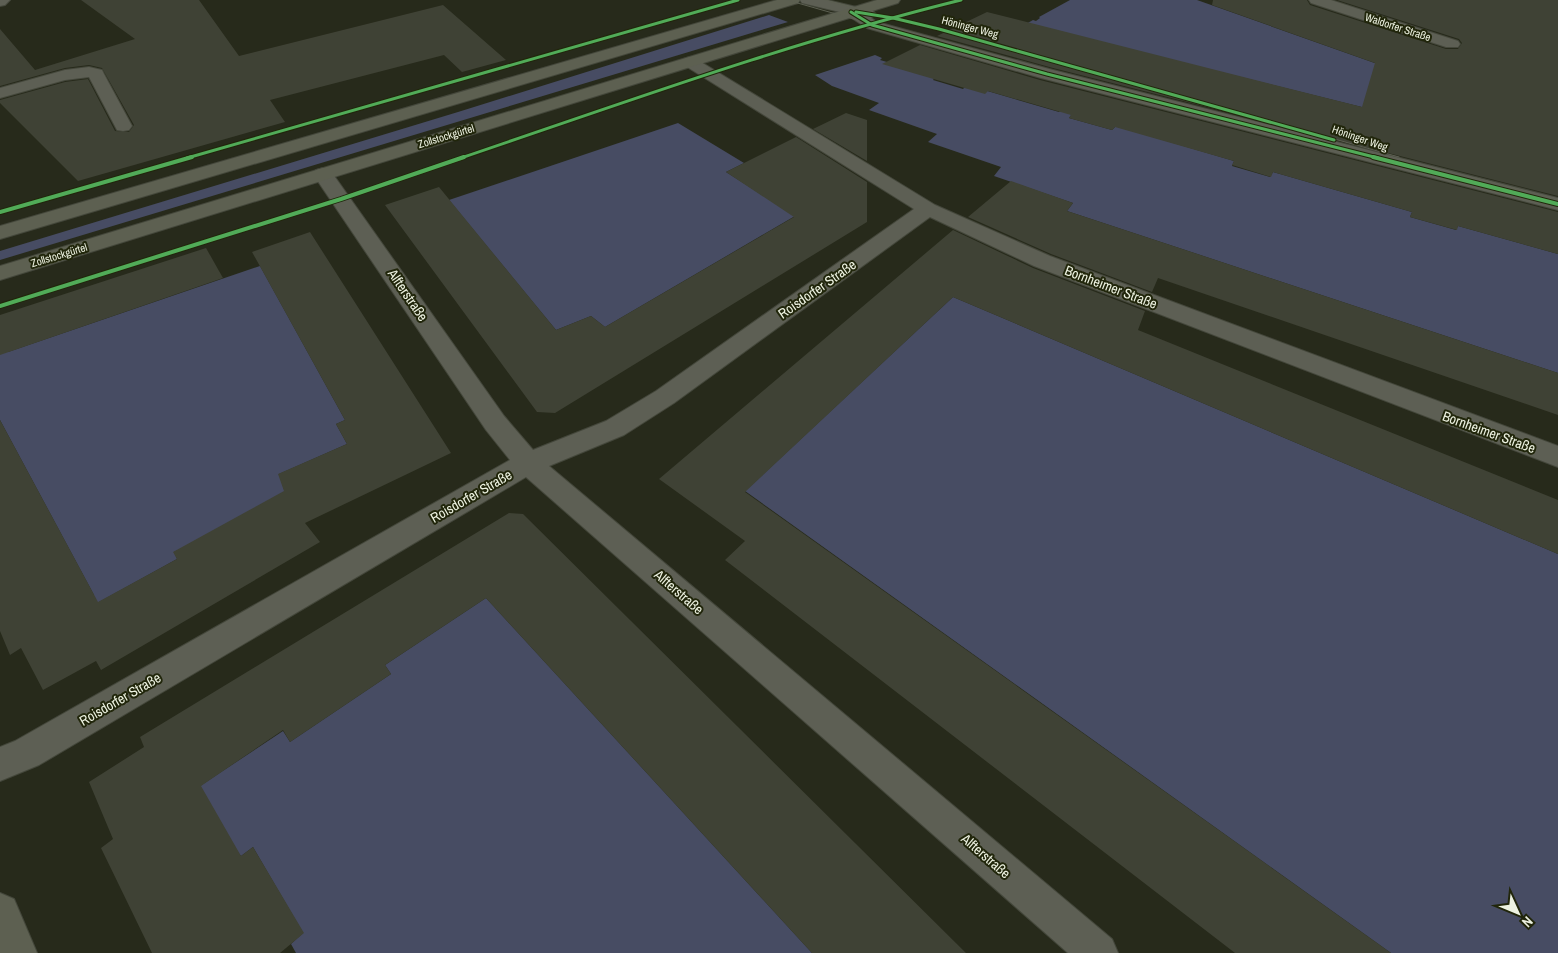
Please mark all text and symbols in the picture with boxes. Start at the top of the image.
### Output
street label: Waldorfer Straße [1363,10,1433,44]
street label: Höninger Weg [940,13,1000,41]
street label: Zollstockgürtel [416,121,476,151]
street label: Höninger Weg [1330,122,1390,154]
street label: Zollstockgürtel [29,240,89,270]
street label: Roisdorfer Straße [774,255,860,323]
street label: Bornheimer Straße [1062,261,1160,313]
street label: Alfterstraße [383,265,432,325]
street label: Bornheimer Straße [1440,407,1538,457]
street label: Roisdorfer Straße [427,465,515,527]
street label: Alfterstraße [650,565,707,618]
street label: Roisdorfer Straße [76,668,164,730]
street label: Alfterstraße [957,829,1014,882]
north arrow [1493,888,1543,938]
text: N [1518,913,1537,931]

